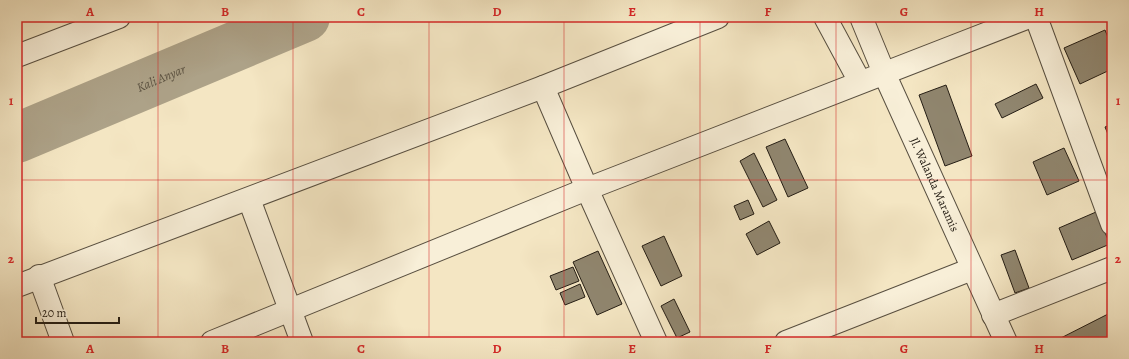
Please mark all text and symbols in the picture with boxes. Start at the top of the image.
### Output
text: A [85,3,95,20]
text: B [221,3,229,20]
text: C [357,3,365,20]
text: D [492,3,502,20]
text: E [628,3,636,20]
text: F [765,3,772,20]
text: G [900,3,908,20]
text: H [1034,3,1044,20]
water label: Kali Anyar [134,60,189,96]
text: 1 [9,92,14,109]
text: 1 [1116,92,1121,109]
street label: Jl. Walanda Maramis [906,135,963,234]
text: 2 [8,250,15,267]
text: 2 [1115,250,1122,267]
scale bar [36,299,119,325]
text: 20 m [42,305,66,321]
text: A [85,340,95,357]
text: B [221,340,229,357]
text: C [357,340,365,357]
text: D [492,340,502,357]
text: E [628,340,636,357]
text: F [765,340,772,357]
text: G [900,340,908,357]
text: H [1034,340,1044,357]

